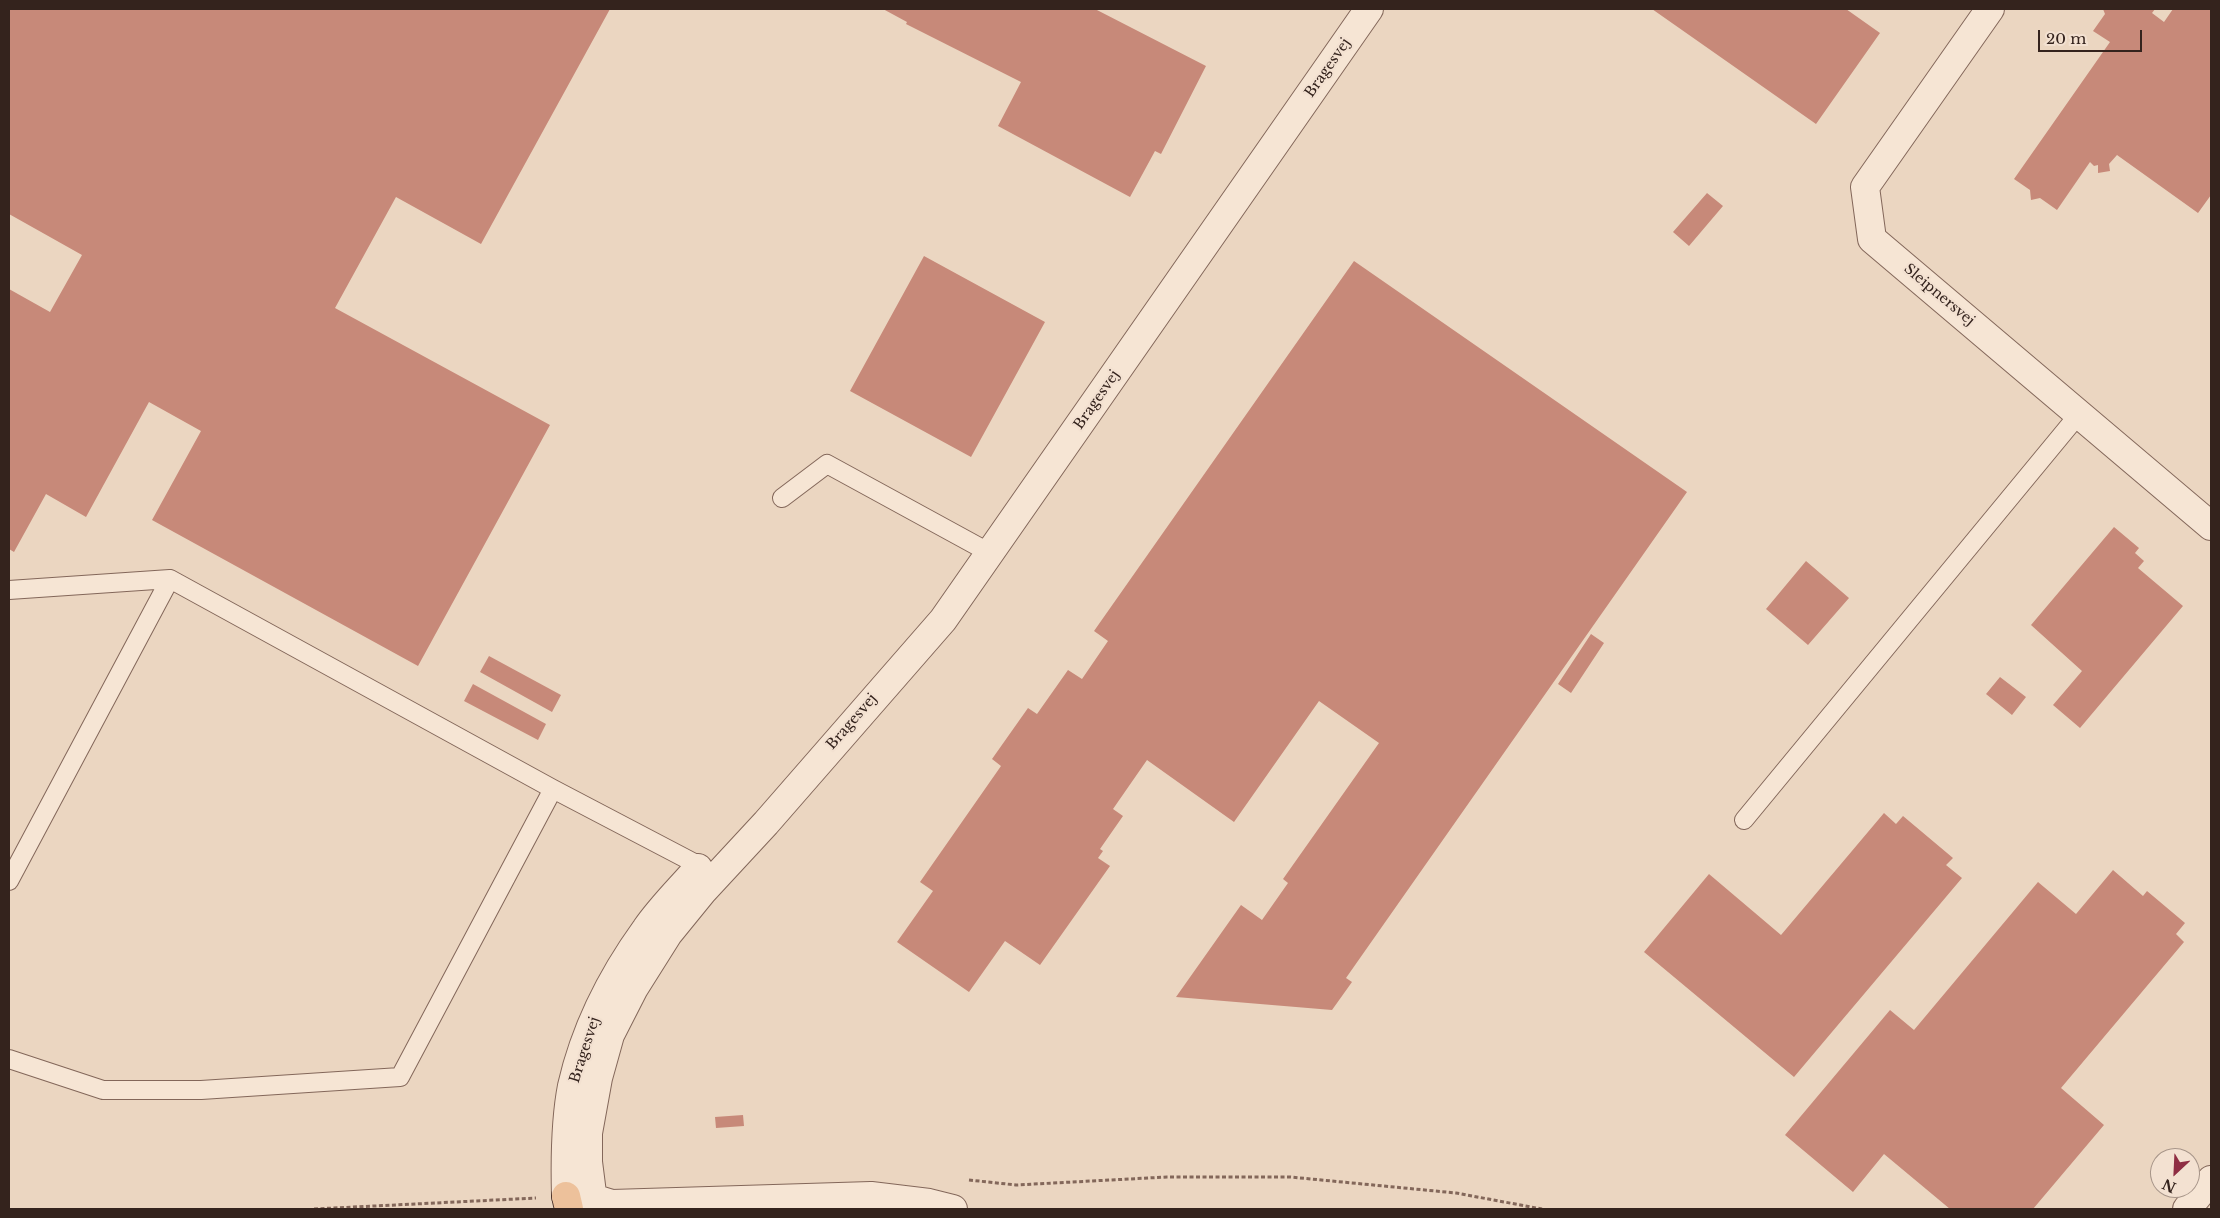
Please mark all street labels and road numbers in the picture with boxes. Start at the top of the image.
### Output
street label: Bragesvej [1302,35,1354,101]
street label: Sleipnersvej [1900,261,1978,329]
street label: Bragesvej [1071,367,1123,433]
street label: Bragesvej [823,691,881,753]
street label: Bragesvej [566,1015,604,1085]

